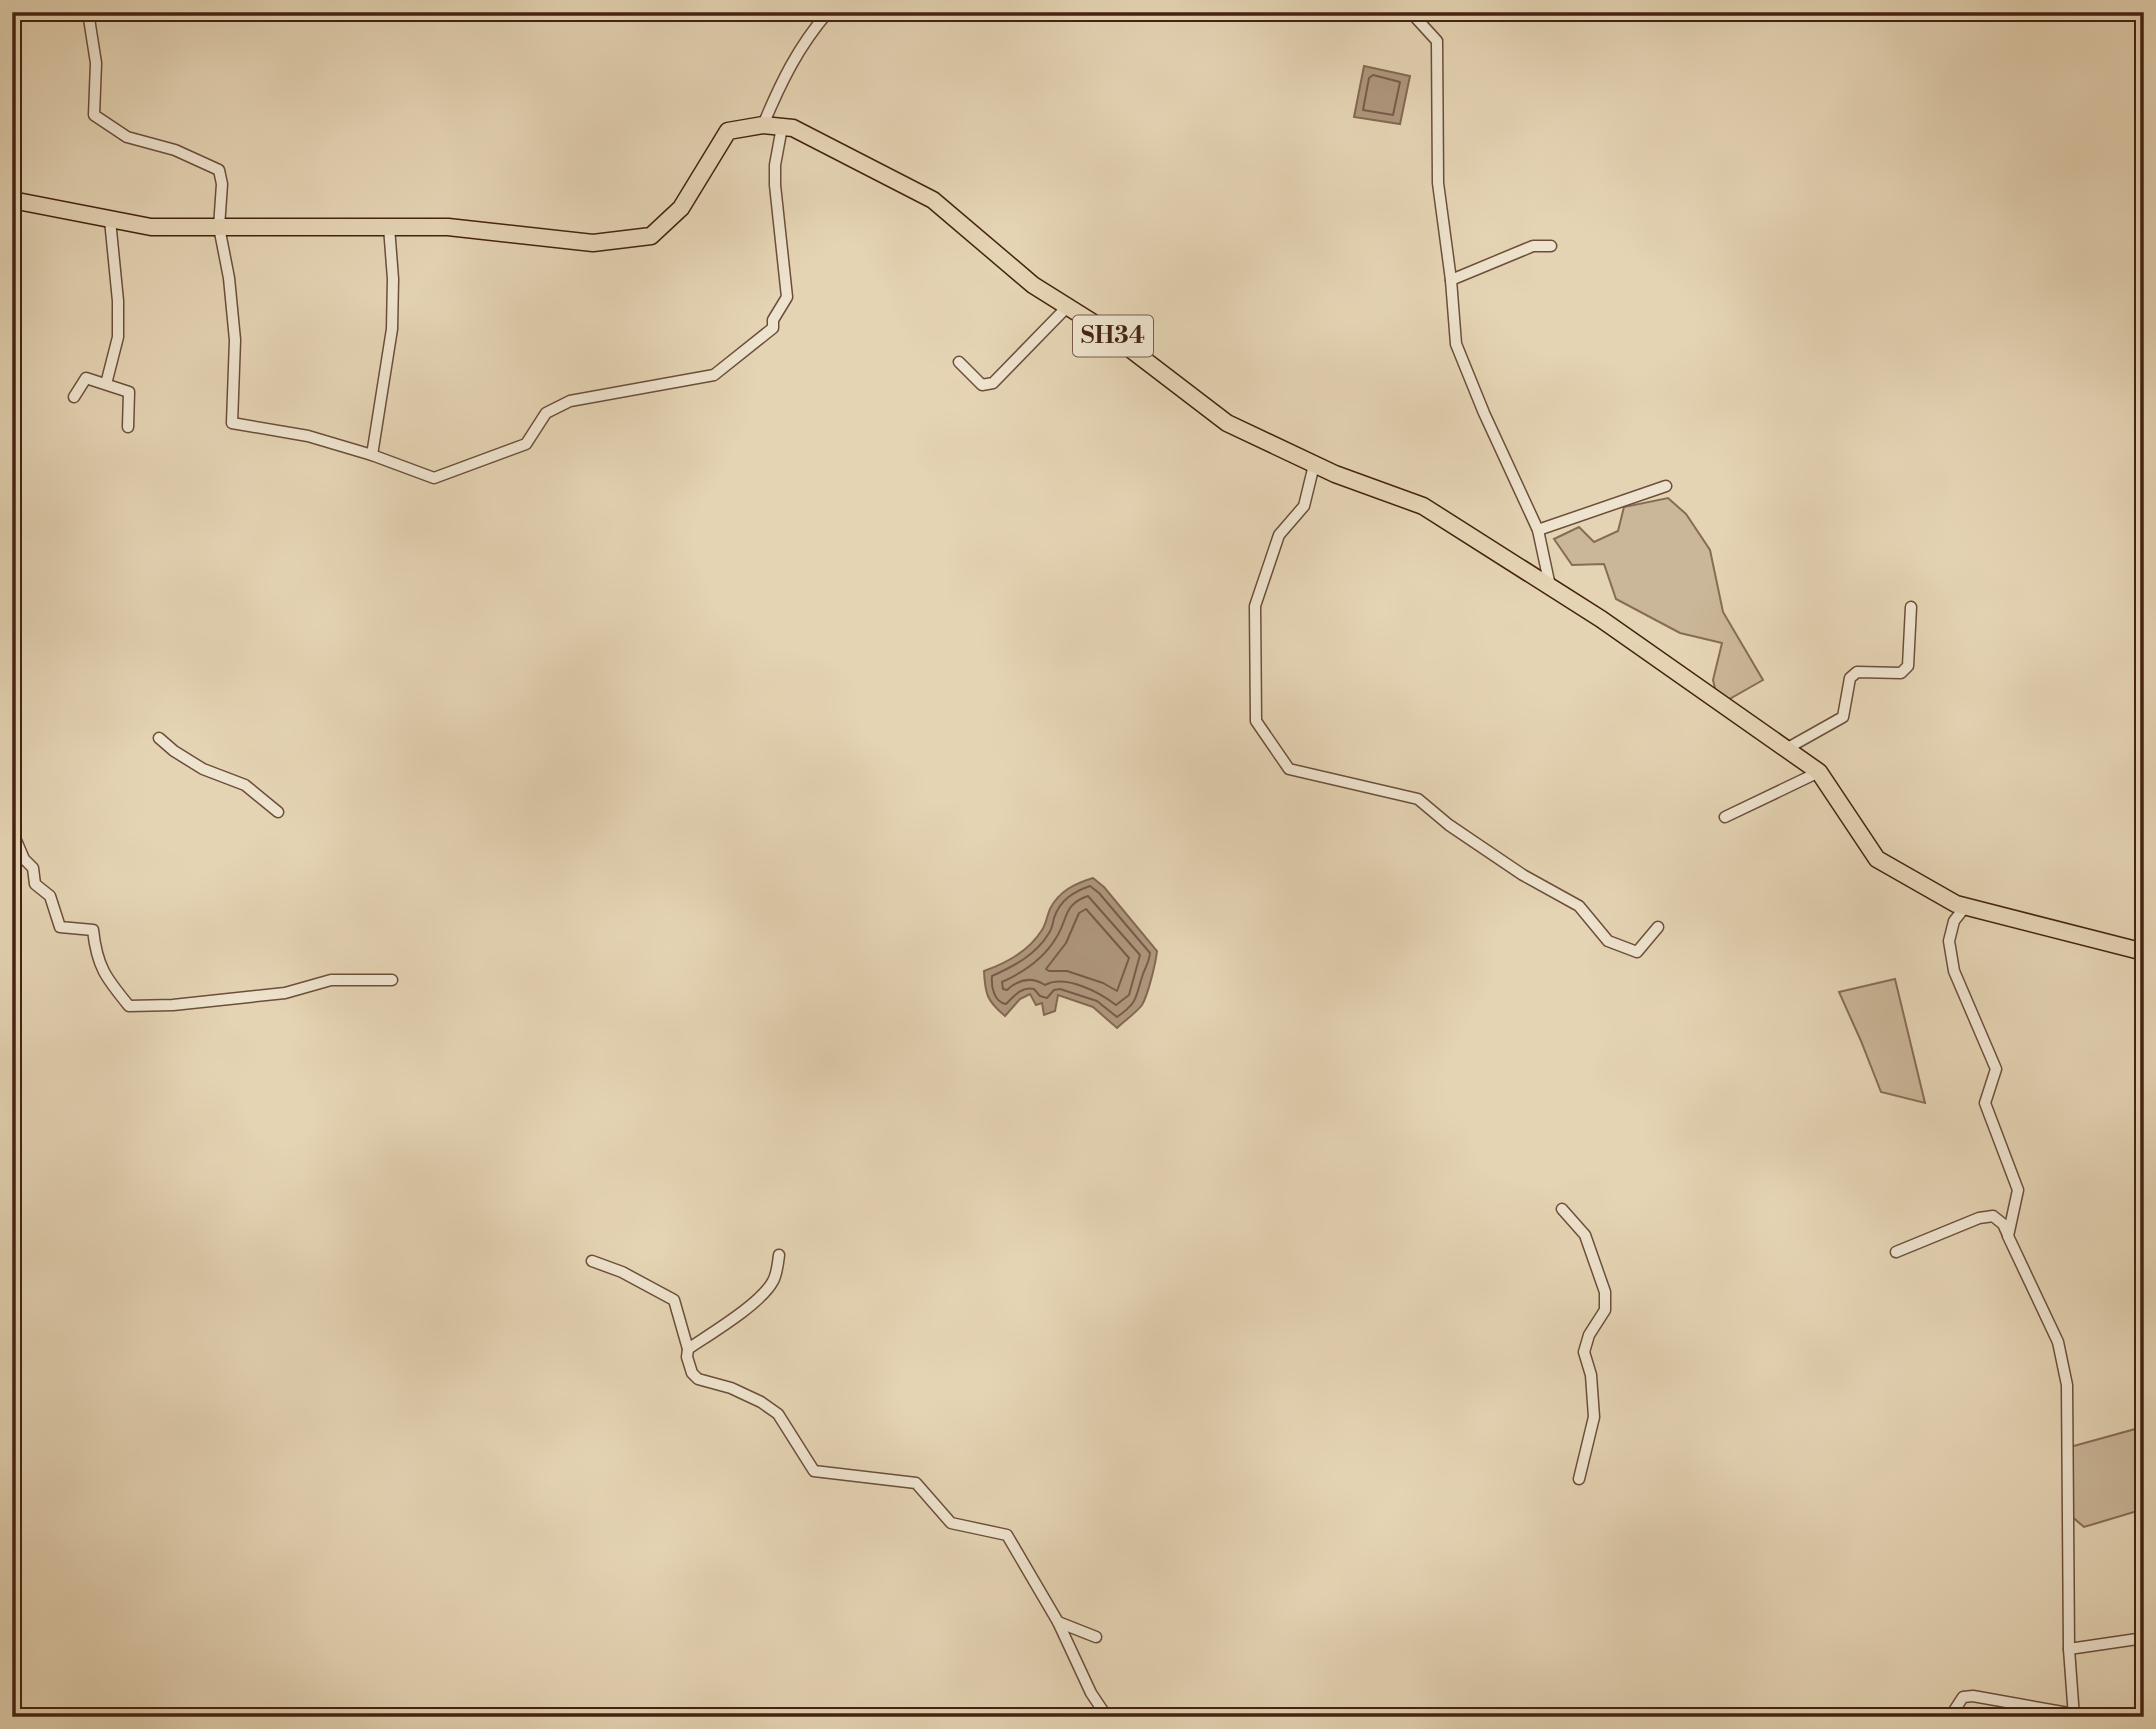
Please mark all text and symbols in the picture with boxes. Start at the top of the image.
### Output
road number: SH34 [1073,316,1153,356]

